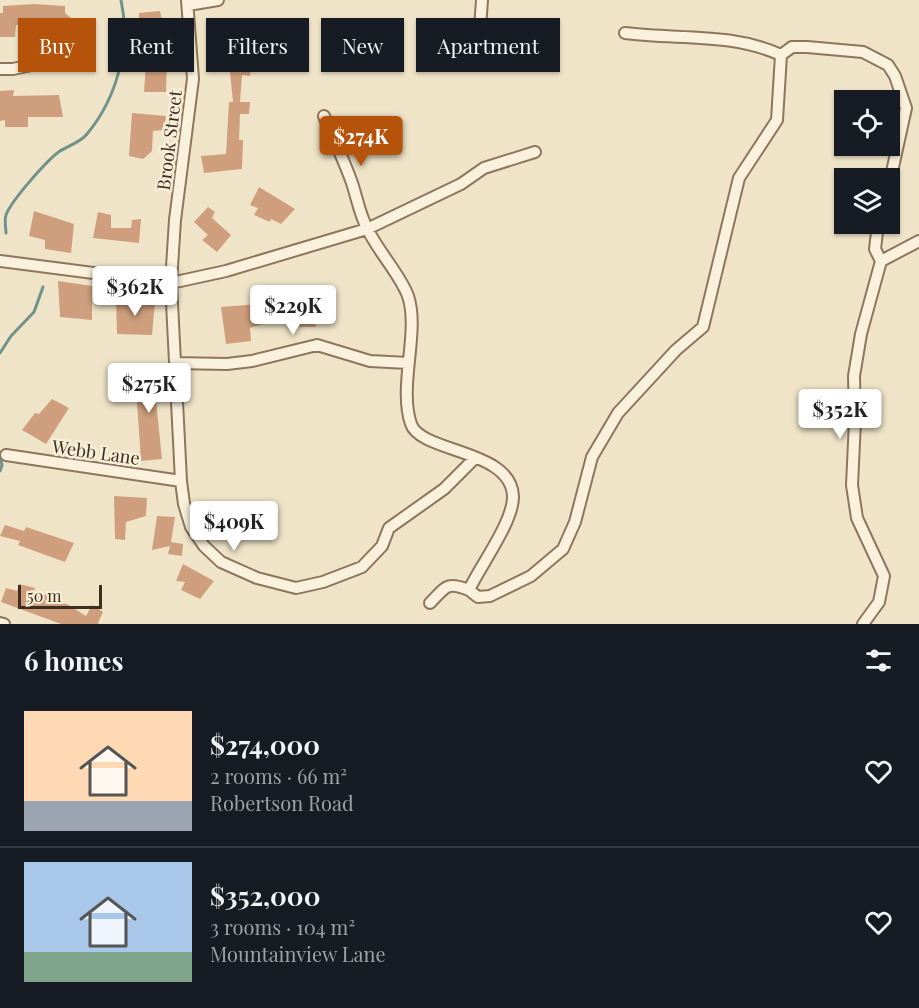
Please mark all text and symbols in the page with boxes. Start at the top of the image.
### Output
chip: Buy [18,18,96,72]
chip: Rent [108,18,194,72]
chip: Filters [206,18,309,72]
chip: New [321,18,404,72]
chip: Apartment [416,18,560,72]
street label: Brook Street [151,88,187,192]
map controls [834,90,900,234]
button: locate [834,90,900,156]
pin: $274K [319,116,403,167]
text: $274K [334,122,388,149]
button: layers [834,168,900,234]
pin: $362K [93,266,177,317]
text: $362K [106,272,164,299]
pin: $229K [251,285,335,336]
text: $229K [264,291,322,318]
pin: $275K [107,363,191,414]
text: $275K [122,369,176,396]
pin: $352K [798,389,882,440]
text: $352K [812,395,868,422]
street label: Webb Lane [50,434,141,470]
pin: $409K [192,501,276,552]
text: $409K [204,507,264,534]
scale bar [18,582,102,610]
text: 50 m [27,585,61,606]
text: 6 homes [24,643,123,678]
icon: filters [862,644,895,677]
text: $274,000 [210,727,320,762]
icon: home [72,735,144,807]
icon: heart [862,755,895,788]
text: 2 rooms · 66 m² [210,762,347,789]
text: Robertson Road [210,789,354,816]
text: $352,000 [210,878,320,913]
icon: home [72,886,144,958]
icon: heart [862,906,895,939]
text: 3 rooms · 104 m² [210,913,355,940]
text: Mountainview Lane [210,940,386,967]

